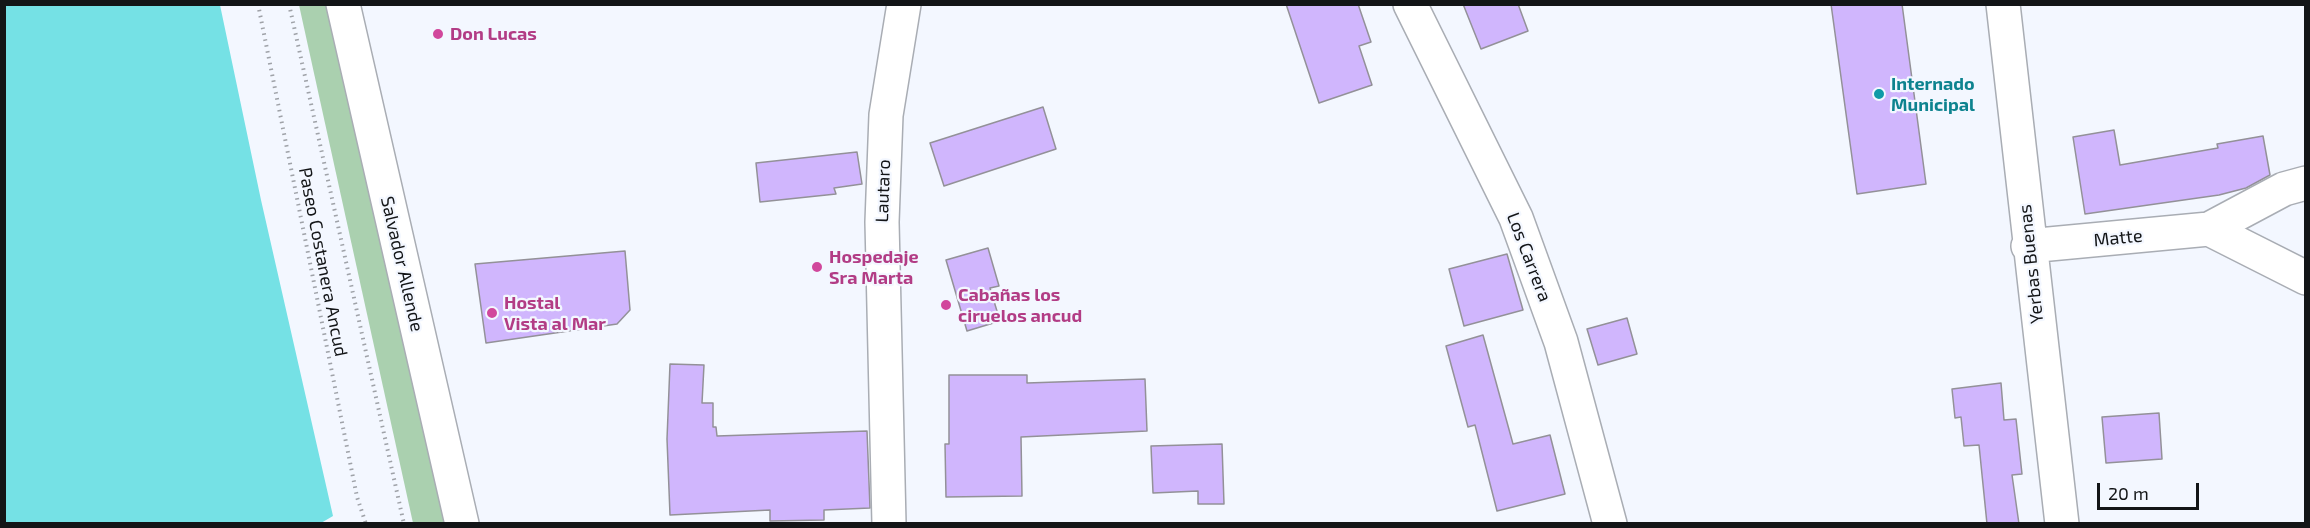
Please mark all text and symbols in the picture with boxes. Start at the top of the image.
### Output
place label: Don Lucas [450,23,537,45]
marker: Don Lucas [431,27,445,41]
place label: Internado Municipal [1891,73,1975,116]
marker: Internado Municipal [1872,87,1886,101]
street label: Lautaro [871,159,895,223]
street label: Paseo Costanera Ancud [294,166,352,358]
street label: Salvador Allende [376,194,428,334]
street label: Yerbas Buenas [2014,203,2048,325]
street label: Los Carrera [1502,209,1556,305]
street label: Matte [2092,225,2144,251]
place label: Hospedaje Sra Marta [829,246,919,288]
marker: Hospedaje Sra Marta [810,260,824,274]
place label: Cabañas los ciruelos ancud [958,284,1082,326]
place label: Hostal Vista al Mar [504,292,606,334]
marker: Cabañas los ciruelos ancud [939,298,953,312]
marker: Hostal Vista al Mar [485,306,499,320]
scale bar [2100,471,2202,509]
text: 20 m [2108,482,2149,504]

